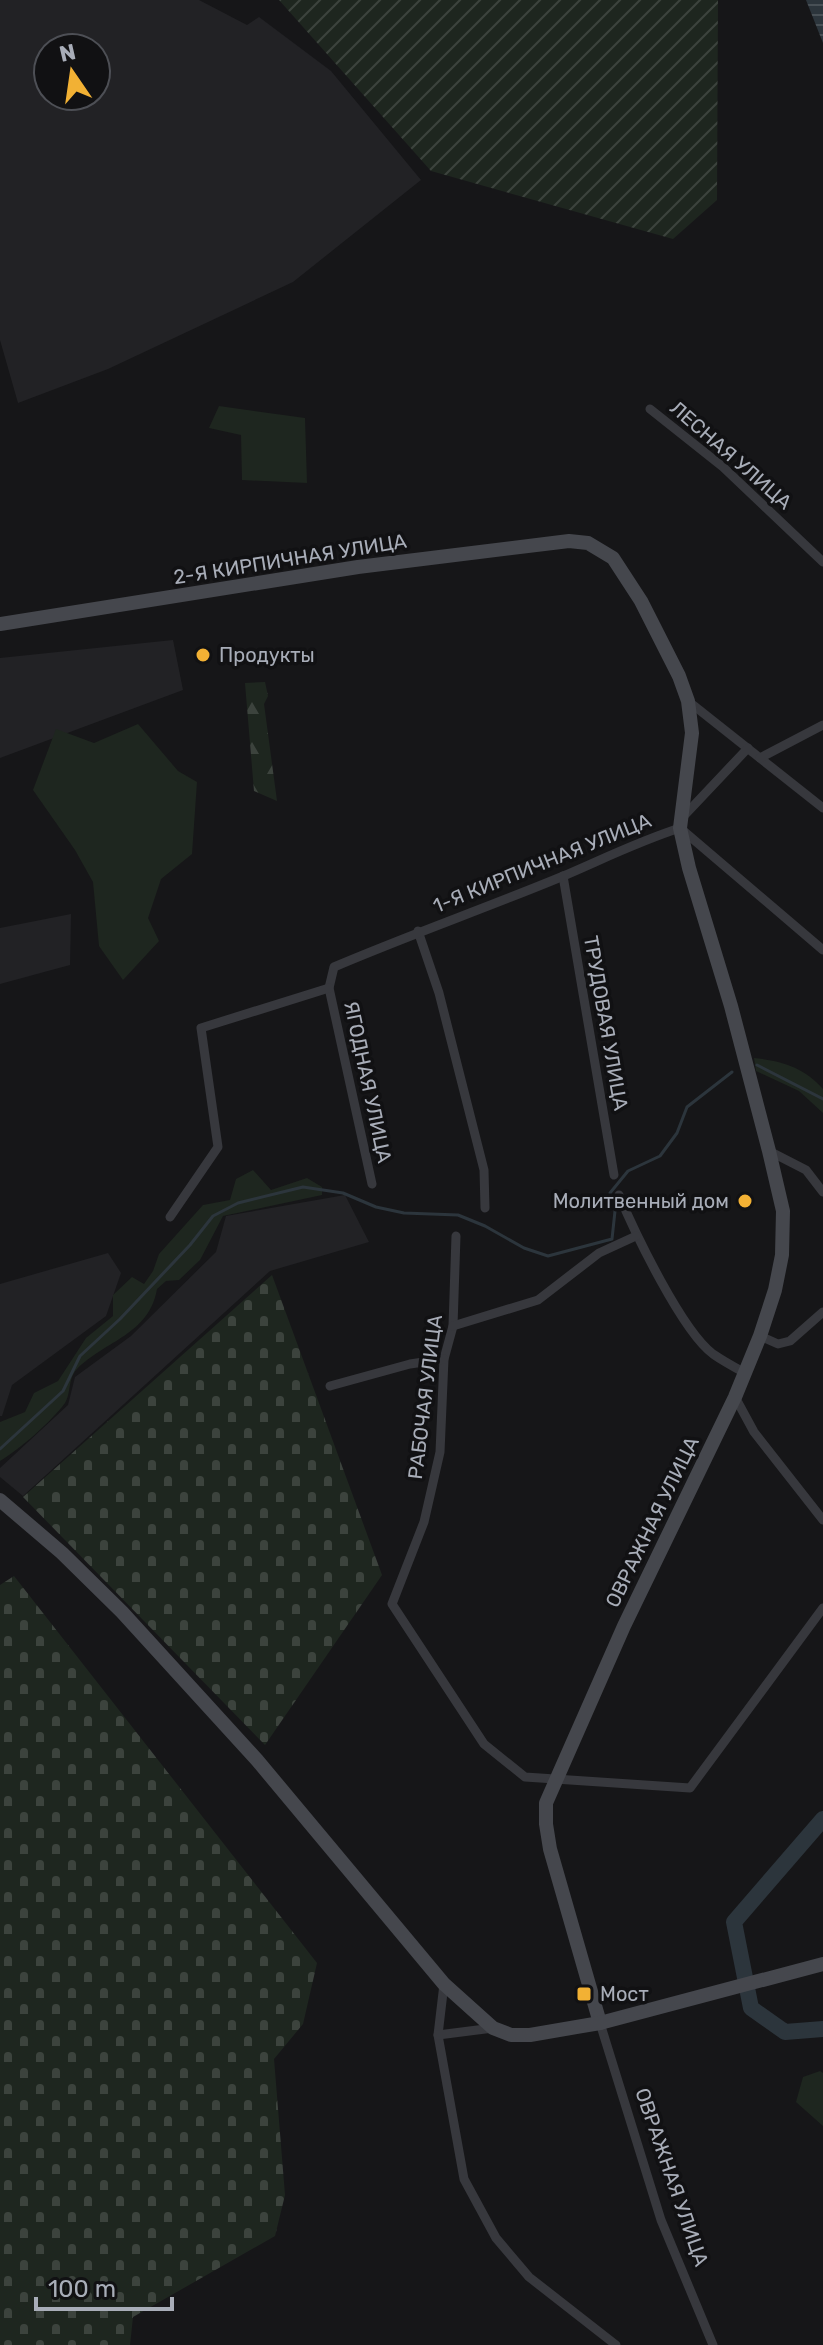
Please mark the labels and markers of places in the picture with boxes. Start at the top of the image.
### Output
place label: Продукты [219,643,315,667]
marker: Продукты [194,646,212,664]
place label: Молитвенный дом [553,1189,729,1213]
marker: Молитвенный дом [736,1192,754,1210]
place label: Мост [600,1982,649,2006]
marker: Мост [575,1985,593,2003]

